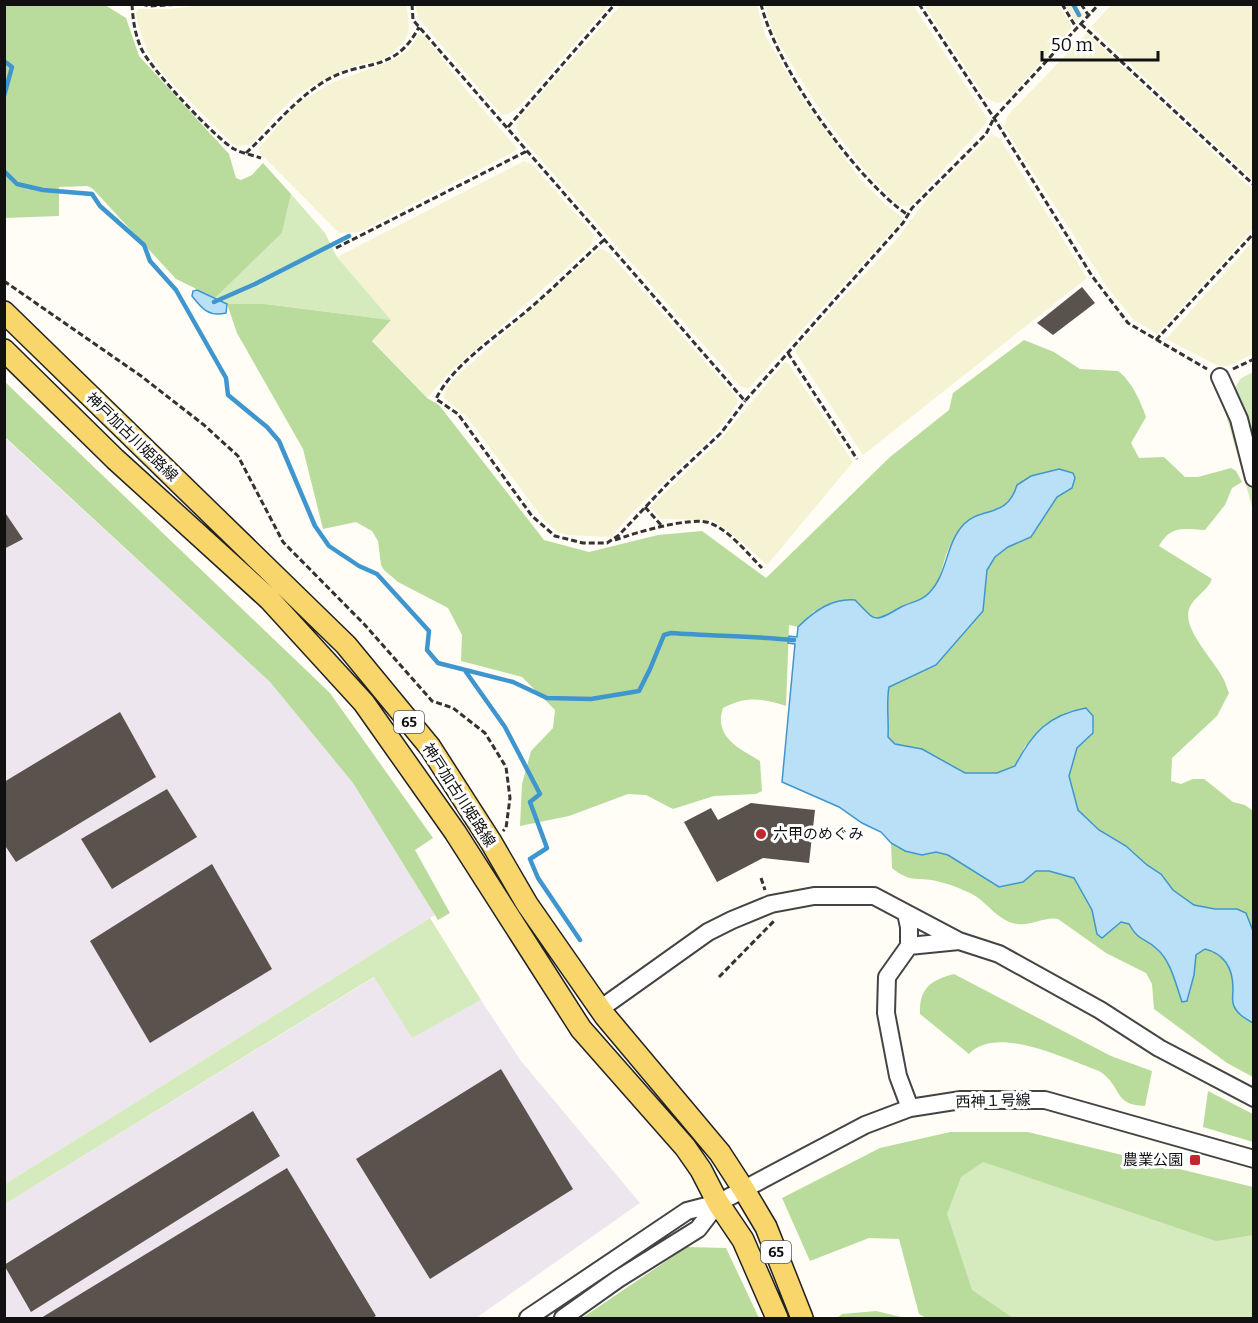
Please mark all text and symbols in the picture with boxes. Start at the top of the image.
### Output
scale bar [1042,24,1158,62]
text: 50 m [1051,34,1093,56]
street label: 神戸加古川姫路線 [83,389,181,485]
road number: 65 [394,711,424,733]
street label: 神戸加古川姫路線 [419,740,499,850]
place label: 六甲のめぐみ [773,825,863,843]
marker: 六甲のめぐみ [754,827,768,841]
street label: 西神１号線 [955,1091,1031,1111]
place label: 農業公園 [1123,1151,1183,1169]
marker: 農業公園 [1188,1153,1202,1167]
road number: 65 [761,1241,791,1263]

